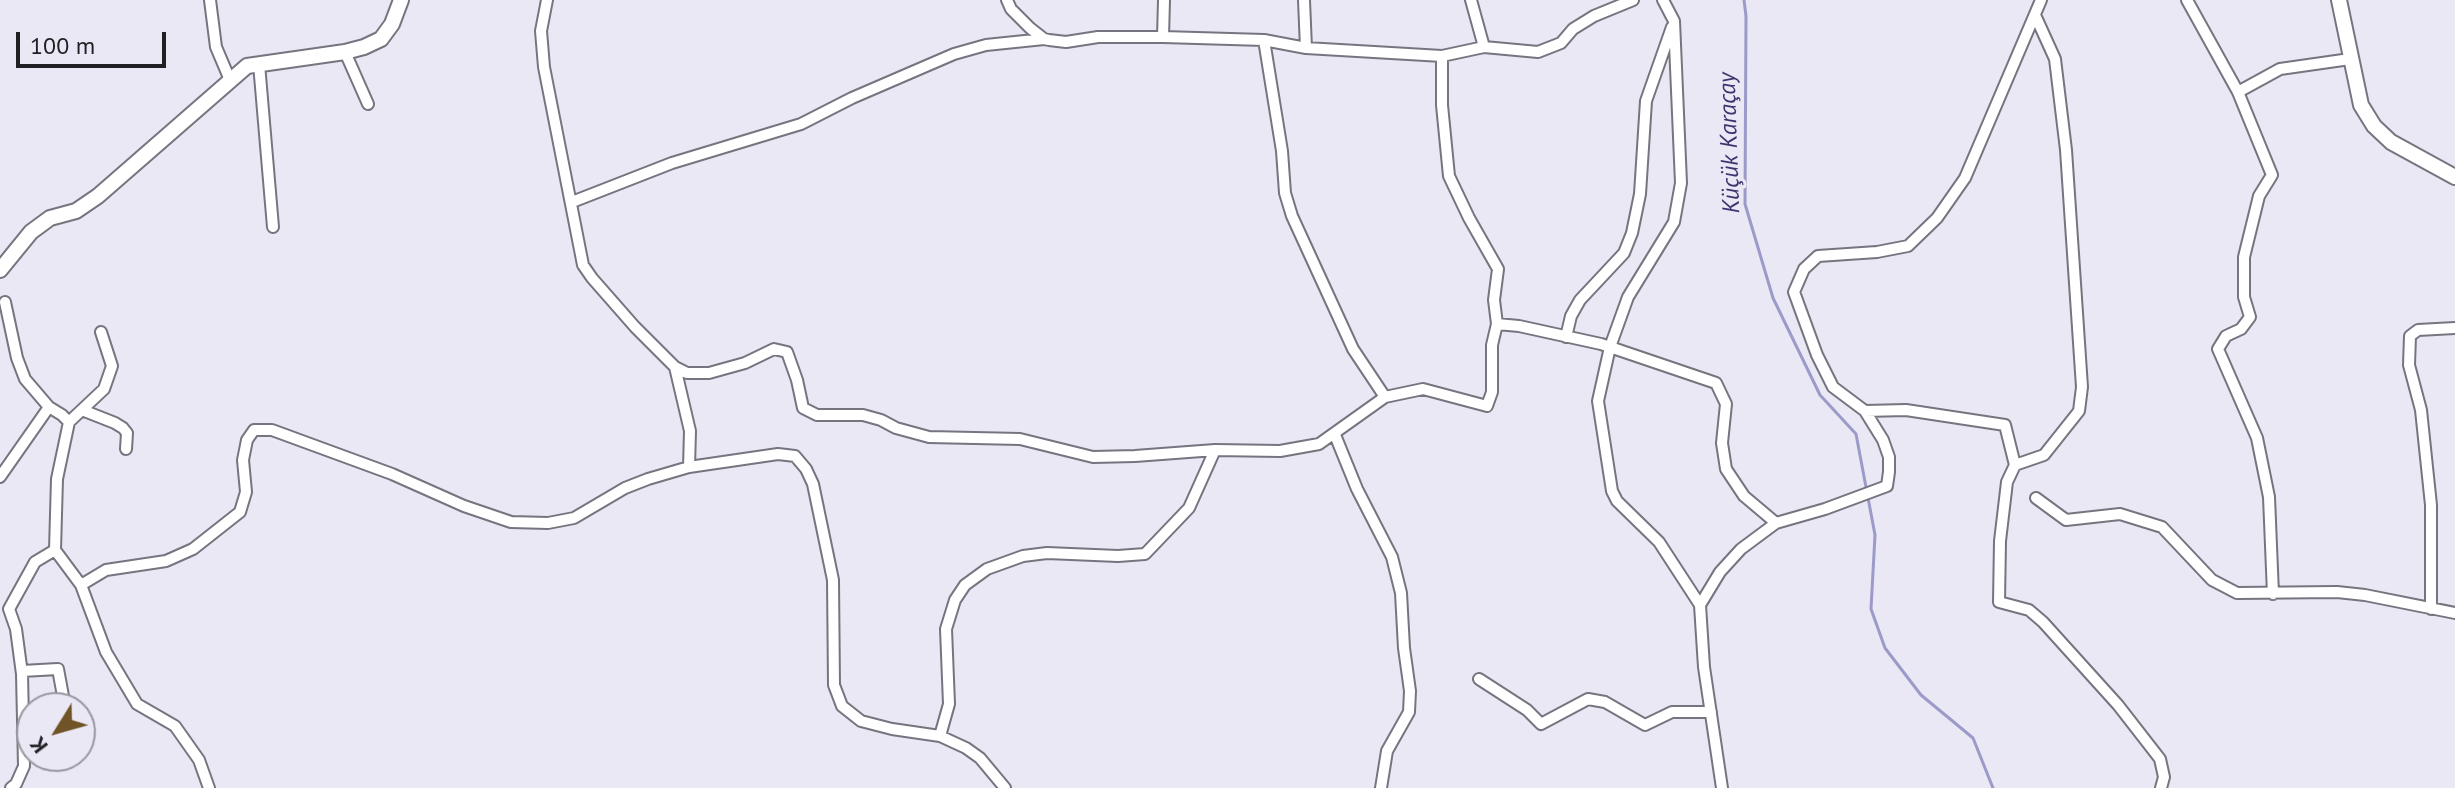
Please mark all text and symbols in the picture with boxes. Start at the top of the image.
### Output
scale bar [20,16,170,66]
text: 100 m [30,30,95,61]
water label: Küçük Karaçay [1713,72,1747,214]
north arrow [16,692,96,772]
text: K [23,731,54,759]

